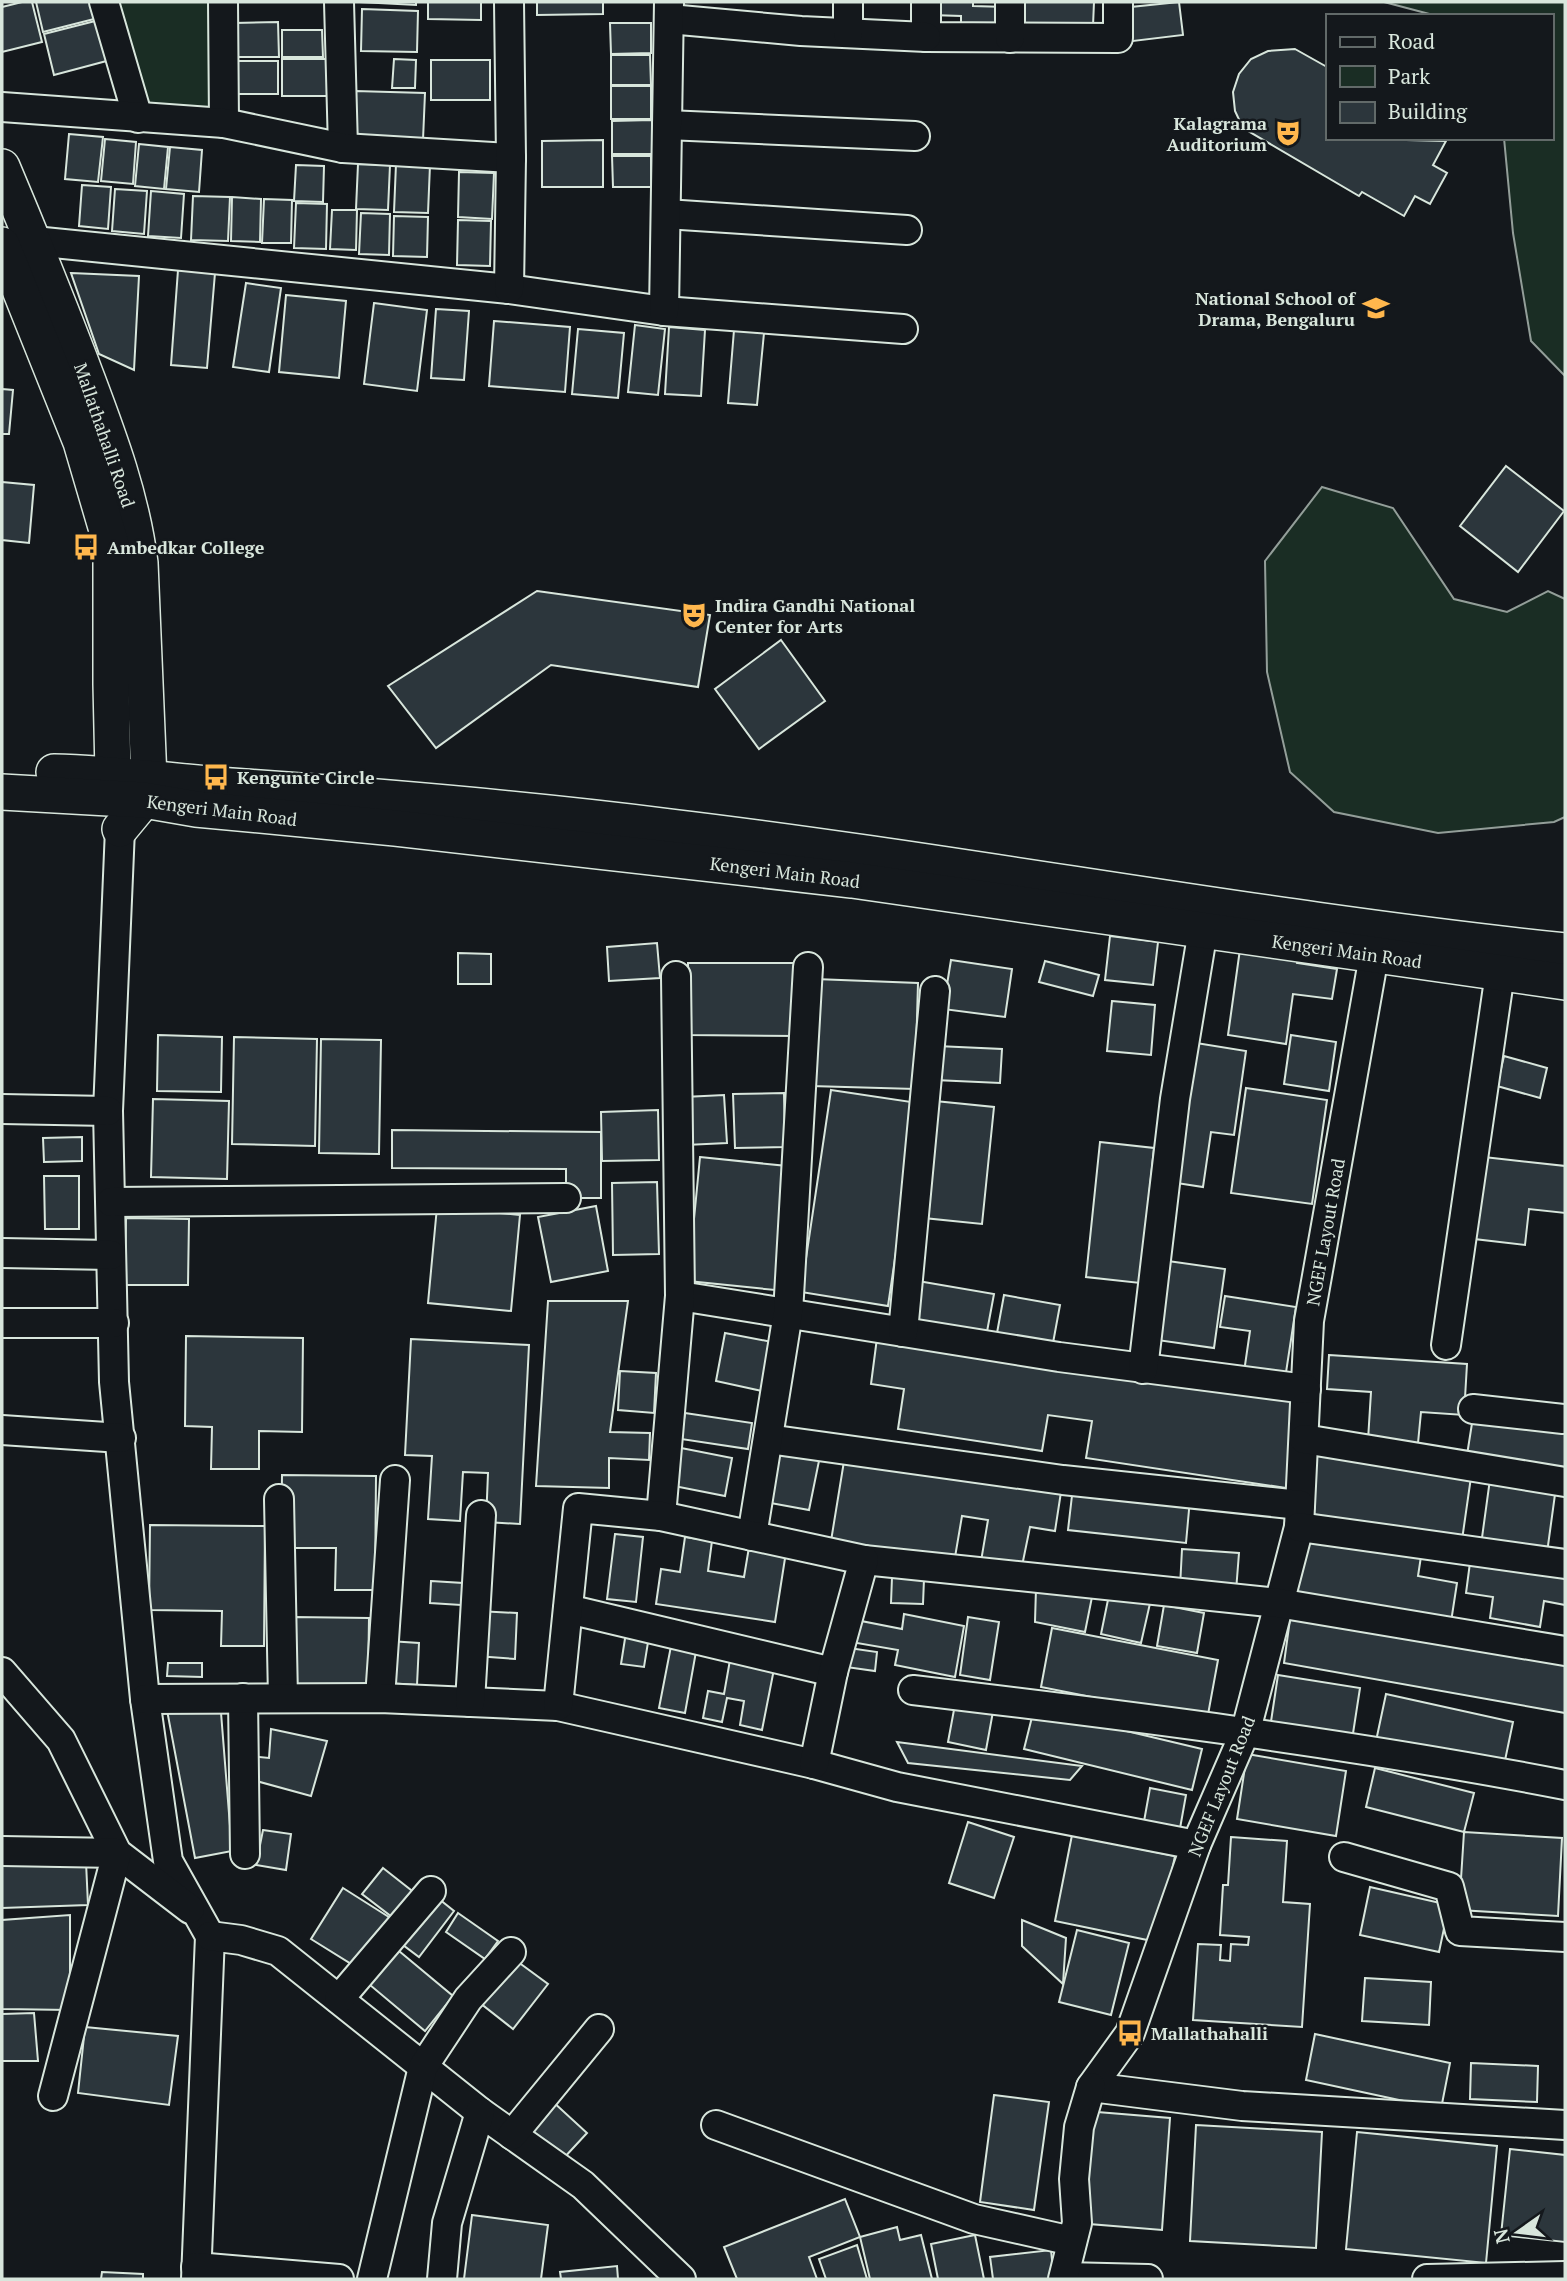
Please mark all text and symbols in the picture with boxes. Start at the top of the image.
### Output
legend [1326,14,1553,140]
text: Road [1388,27,1435,55]
text: Park [1388,62,1430,90]
text: Building [1388,97,1468,125]
place label: Kalagrama Auditorium [1166,111,1267,156]
theatre icon: Kalagrama Auditorium [1273,118,1303,148]
place label: National School of Drama, Bengaluru [1195,286,1356,331]
school or university icon: National School of Drama, Bengaluru [1361,293,1391,323]
street label: Mallathahalli Road [69,360,141,510]
bus stop icon: Ambedkar College [71,532,101,562]
place label: Ambedkar College [107,535,265,559]
place label: Indira Gandhi National Center for Arts [715,593,915,638]
theatre icon: Indira Gandhi National Center for Arts [679,600,709,630]
bus stop icon: Kengunte Circle [201,762,231,792]
place label: Kengunte Circle [237,765,375,789]
street label: Kengeri Main Road [146,789,298,831]
street label: Kengeri Main Road [709,851,861,893]
street label: Kengeri Main Road [1271,929,1423,973]
street label: NGEF Layout Road [1300,1156,1350,1308]
street label: NGEF Layout Road [1182,1712,1260,1860]
bus stop icon: Mallathahalli [1115,2018,1145,2048]
place label: Mallathahalli [1151,2021,1268,2045]
north arrow [1483,2197,1553,2267]
text: N [1487,2226,1515,2246]

